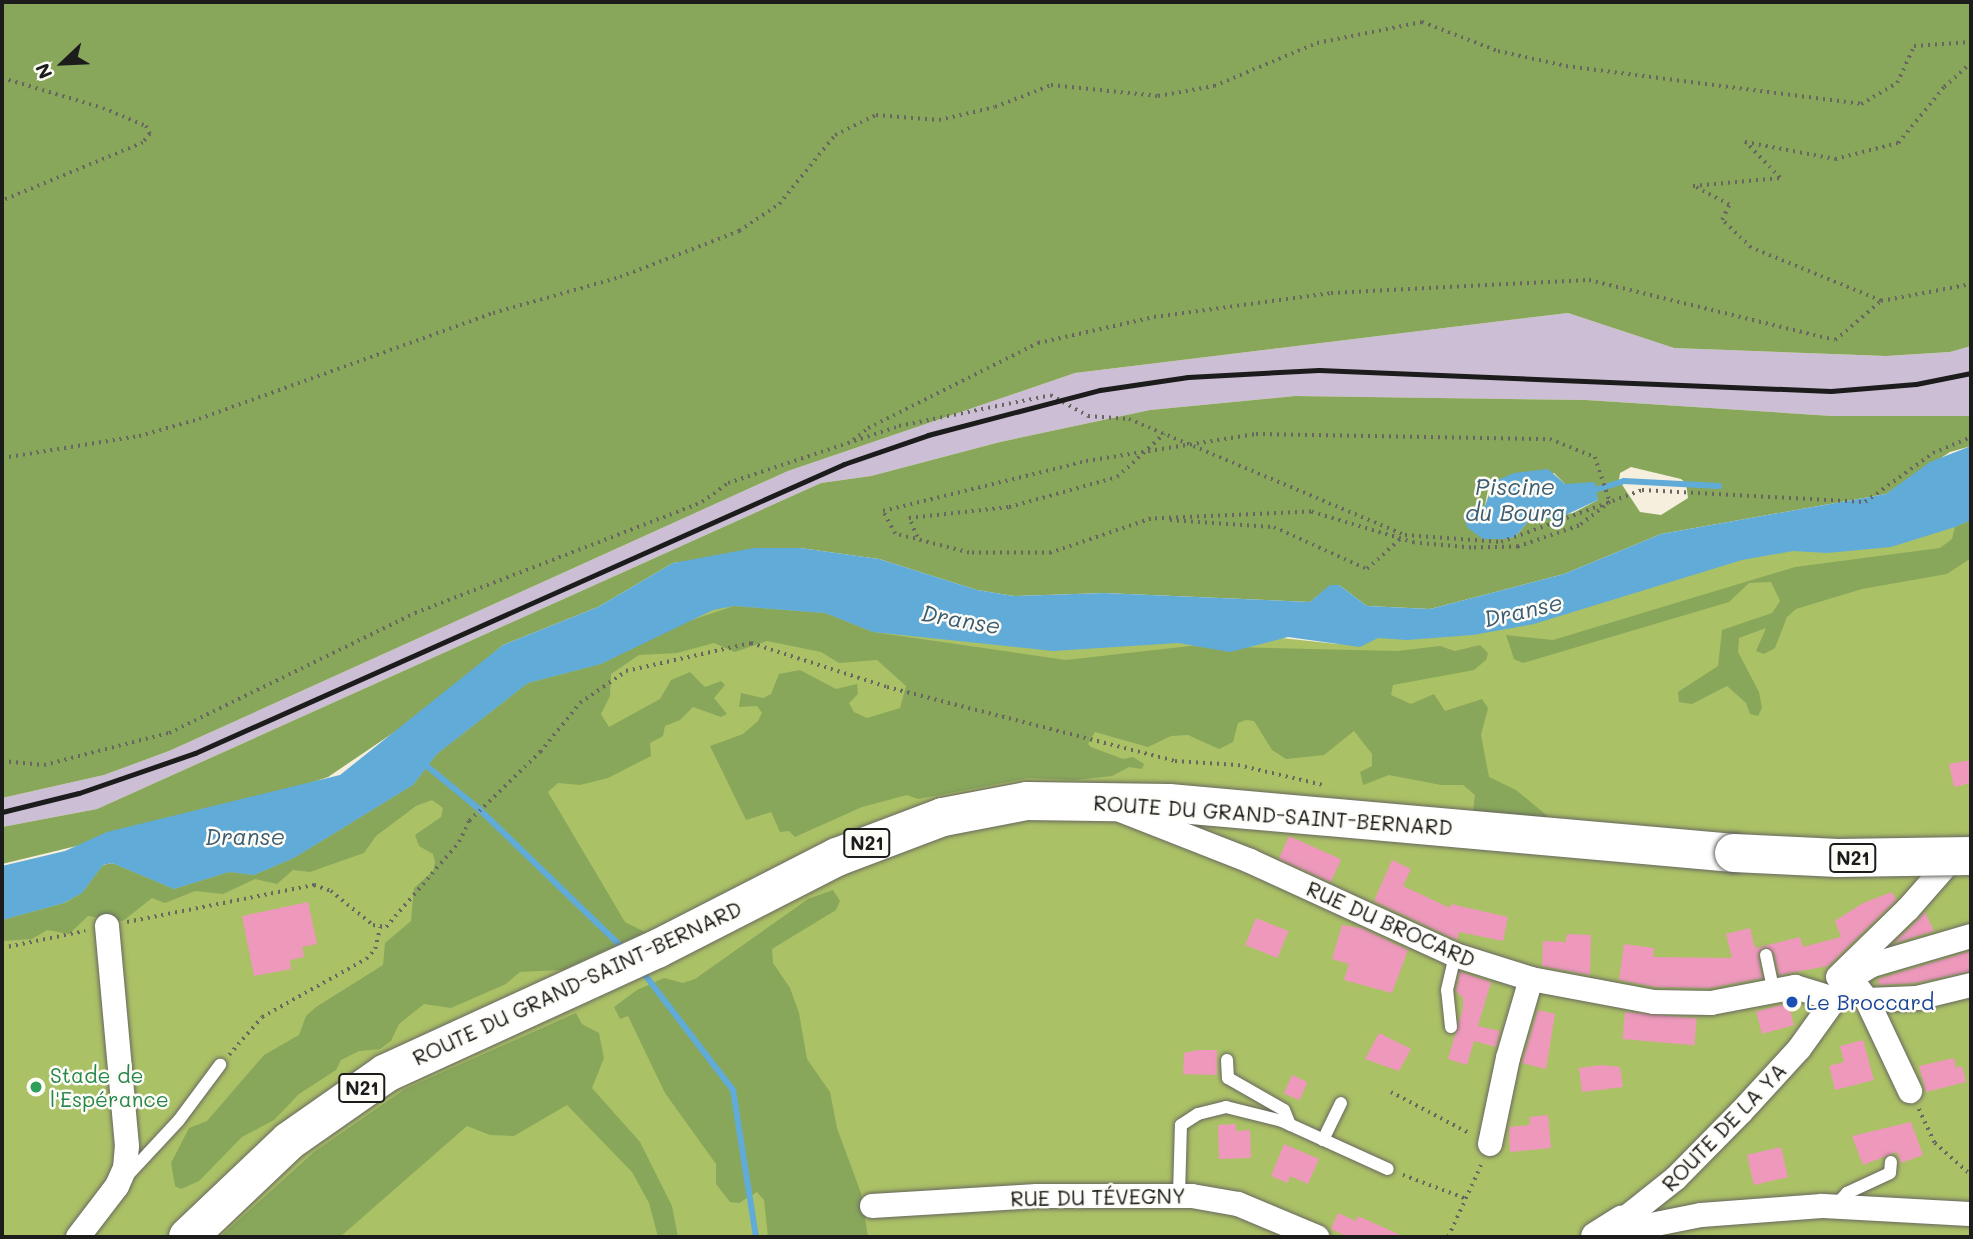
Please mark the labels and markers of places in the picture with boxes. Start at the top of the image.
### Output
place label: Le Broccard [1806,989,1934,1015]
marker: Le Broccard [1784,994,1800,1010]
place label: Stade de l'Espérance [50,1062,169,1112]
marker: Stade de l'Espérance [28,1079,44,1095]

